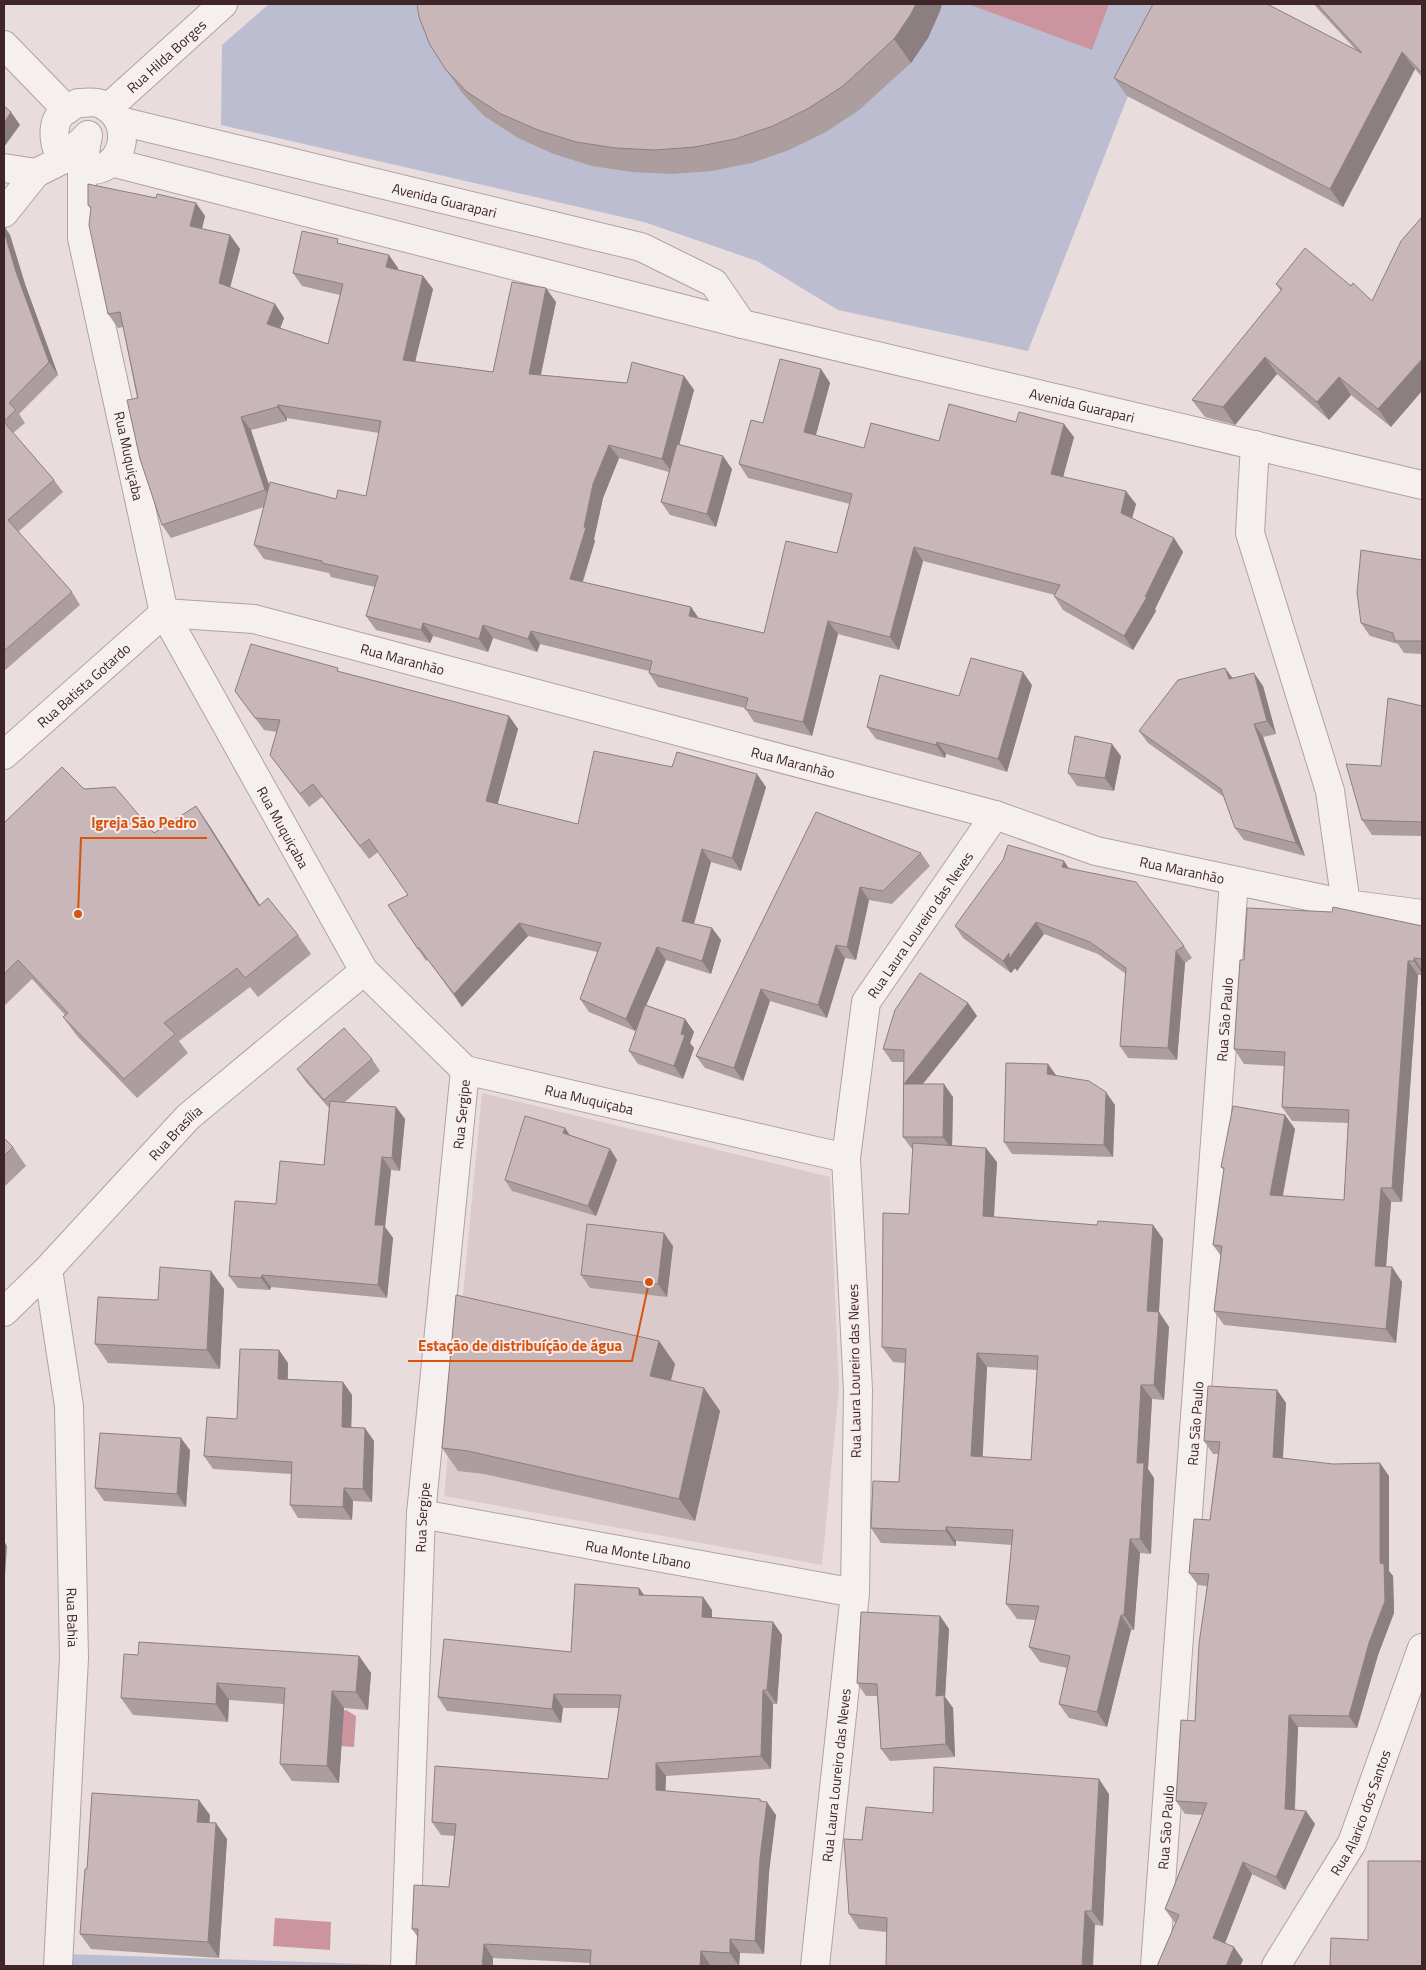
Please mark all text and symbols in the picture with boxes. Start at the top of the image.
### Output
street label: Rua Hilda Borges [121,14,210,97]
street label: Avenida Guarapari [390,177,499,222]
street label: Avenida Guarapari [1028,382,1137,427]
street label: Rua Muquiçaba [110,409,150,502]
street label: Rua Batista Gotardo [32,637,135,732]
street label: Rua Maranhão [358,637,447,680]
street label: Rua Maranhão [749,740,838,783]
street label: Rua Muquiçaba [252,782,315,872]
callout: Igreja São Pedro [81,808,207,838]
text: Igreja São Pedro [91,811,197,834]
street label: Rua Laura Loureiro das Neves [861,847,978,1002]
street label: Rua Maranhão [1138,850,1227,889]
street label: Rua São Paulo [1210,977,1237,1062]
street label: Rua Sergipe [447,1078,475,1150]
street label: Rua Muquiçaba [543,1078,636,1119]
street label: Rua Brasília [143,1100,206,1165]
street label: Rua Laura Loureiro das Neves [842,1284,866,1458]
callout: Estação de distribuíção de água [408,1331,632,1361]
text: Estação de distribuíção de água [418,1334,622,1357]
street label: Rua São Paulo [1181,1380,1208,1466]
street label: Rua Sergipe [409,1481,435,1553]
street label: Rua Monte Líbano [584,1534,693,1573]
street label: Rua Bahia [62,1587,84,1647]
street label: Rua Laura Loureiro das Neves [816,1687,855,1863]
street label: Rua Alarico dos Santos [1324,1747,1395,1879]
street label: Rua São Paulo [1152,1784,1179,1870]

